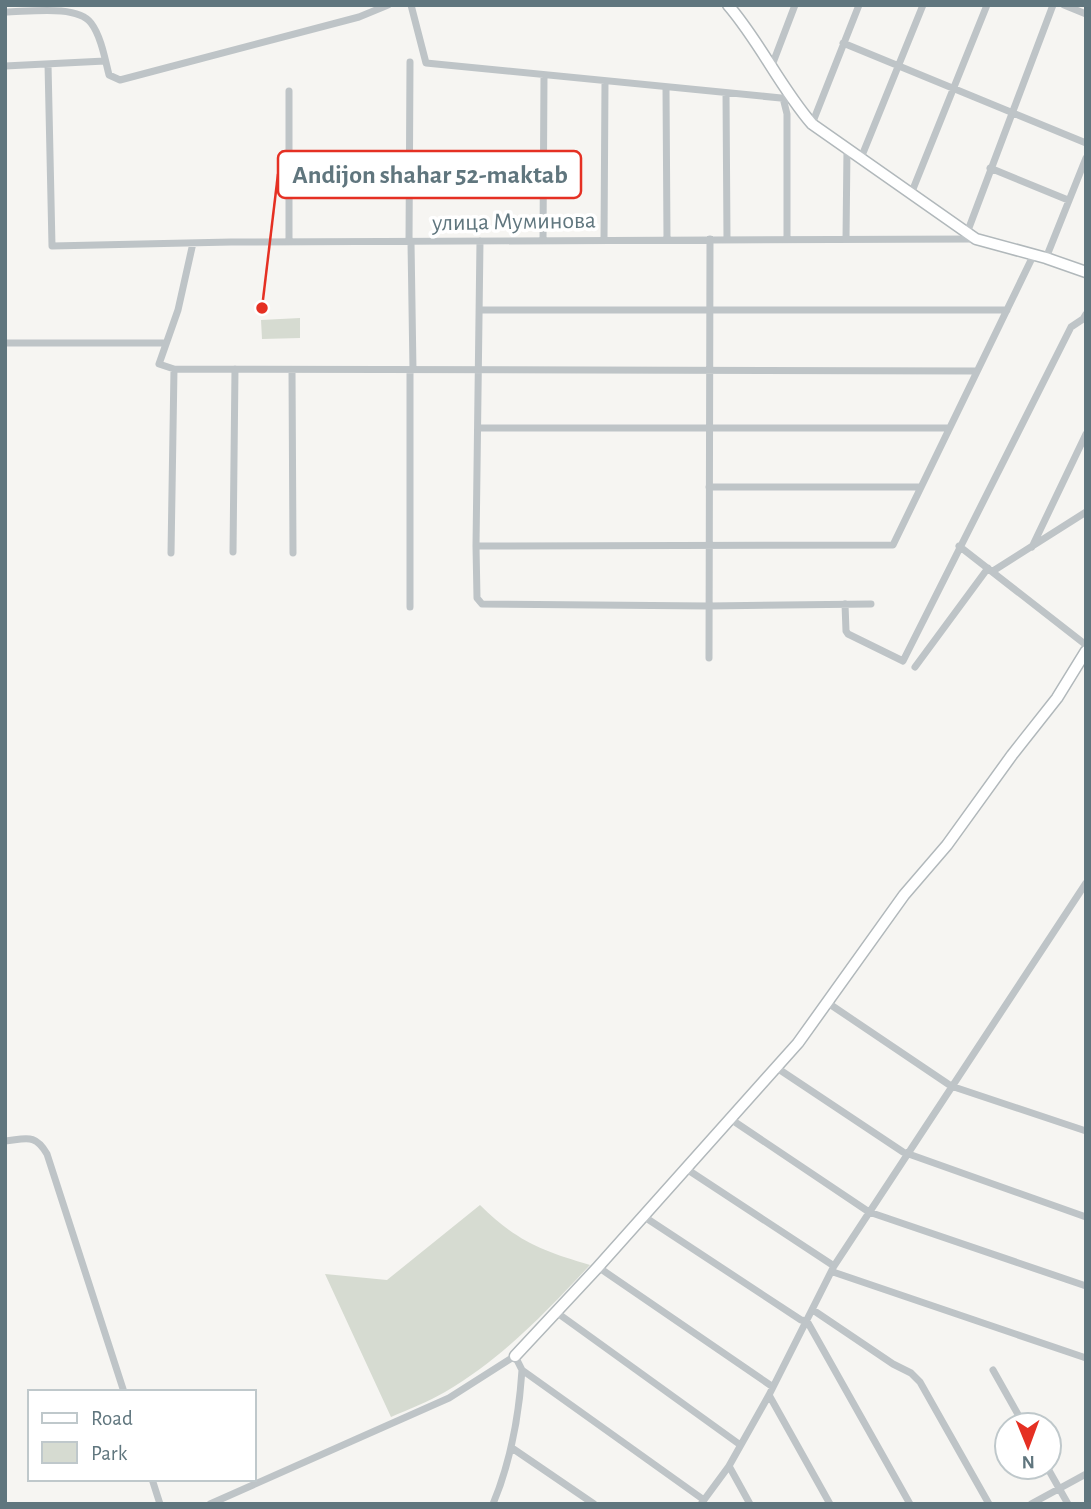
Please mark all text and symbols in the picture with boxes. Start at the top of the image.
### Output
callout: Andijon shahar 52-maktab [278,151,581,198]
text: Andijon shahar 52-maktab [292,162,568,188]
street label: улица Муминова [431,209,596,235]
legend [28,1390,256,1481]
text: Road [91,1408,133,1429]
north arrow [993,1411,1063,1481]
text: Park [91,1443,128,1464]
text: N [1021,1452,1035,1471]

